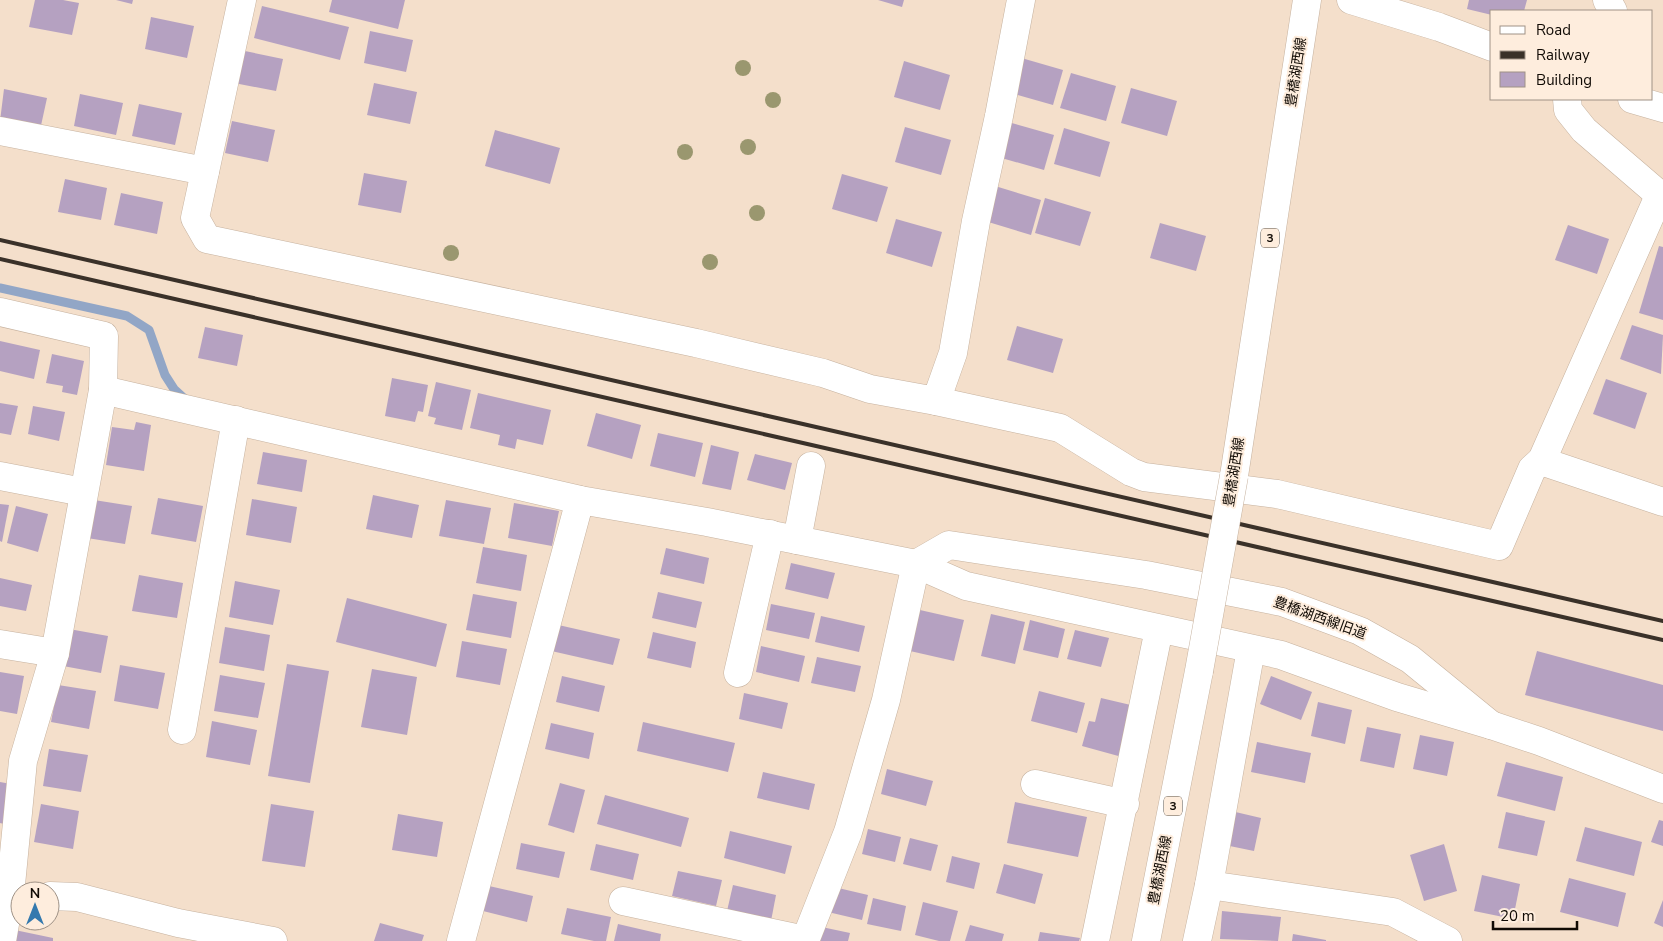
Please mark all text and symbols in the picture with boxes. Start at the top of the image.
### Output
legend [1490,10,1653,100]
text: Road [1536,20,1571,40]
street label: 豊橋湖西線 [1281,36,1311,108]
text: Railway [1536,45,1590,65]
text: Building [1536,70,1592,90]
road number: 3 [1261,228,1279,248]
street label: 豊橋湖西線 [1219,436,1249,508]
street label: 豊橋湖西線旧道 [1271,592,1369,644]
road number: 3 [1164,796,1182,816]
street label: 豊橋湖西線 [1144,834,1176,906]
north arrow [10,881,60,931]
text: N [30,884,40,903]
scale bar [1493,898,1577,930]
text: 20 m [1500,906,1535,926]

